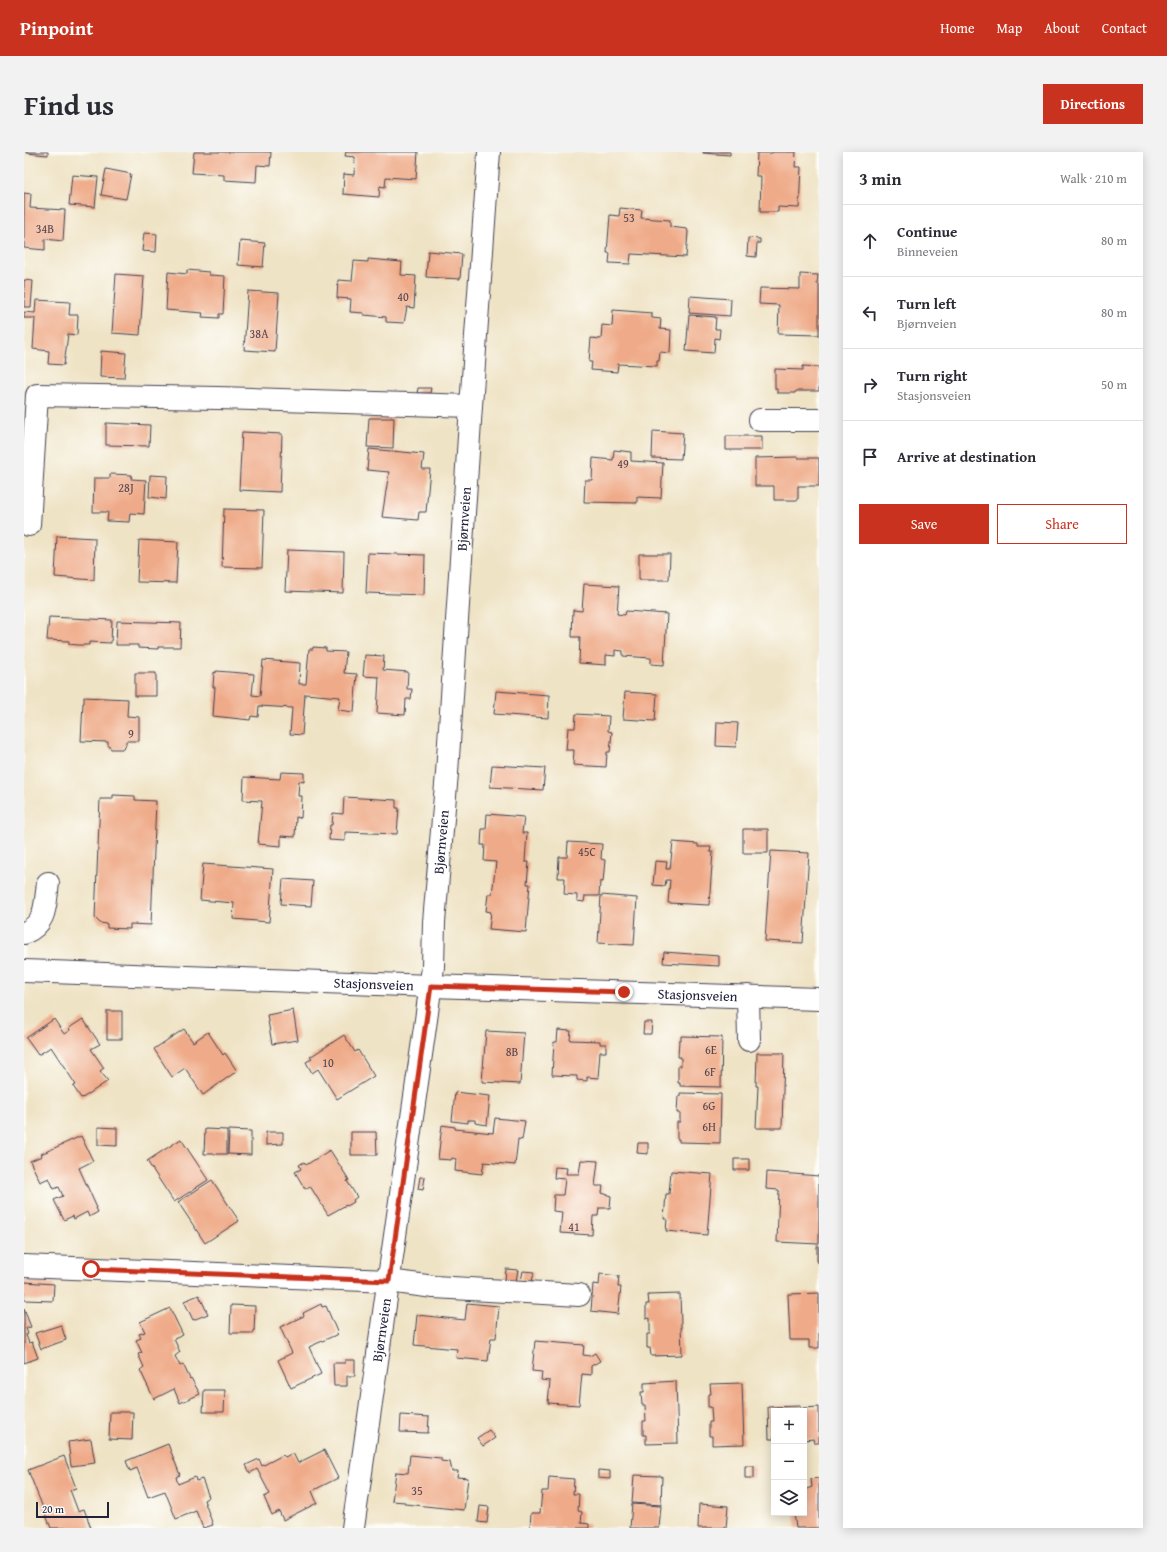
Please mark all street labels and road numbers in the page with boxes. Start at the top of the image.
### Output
street label: Bjørnveien [452,486,476,551]
street label: Bjørnveien [428,809,454,875]
street label: Stasjonsveien [333,972,414,995]
street label: Stasjonsveien [657,984,738,1006]
street label: Bjørnveien [367,1297,396,1363]

